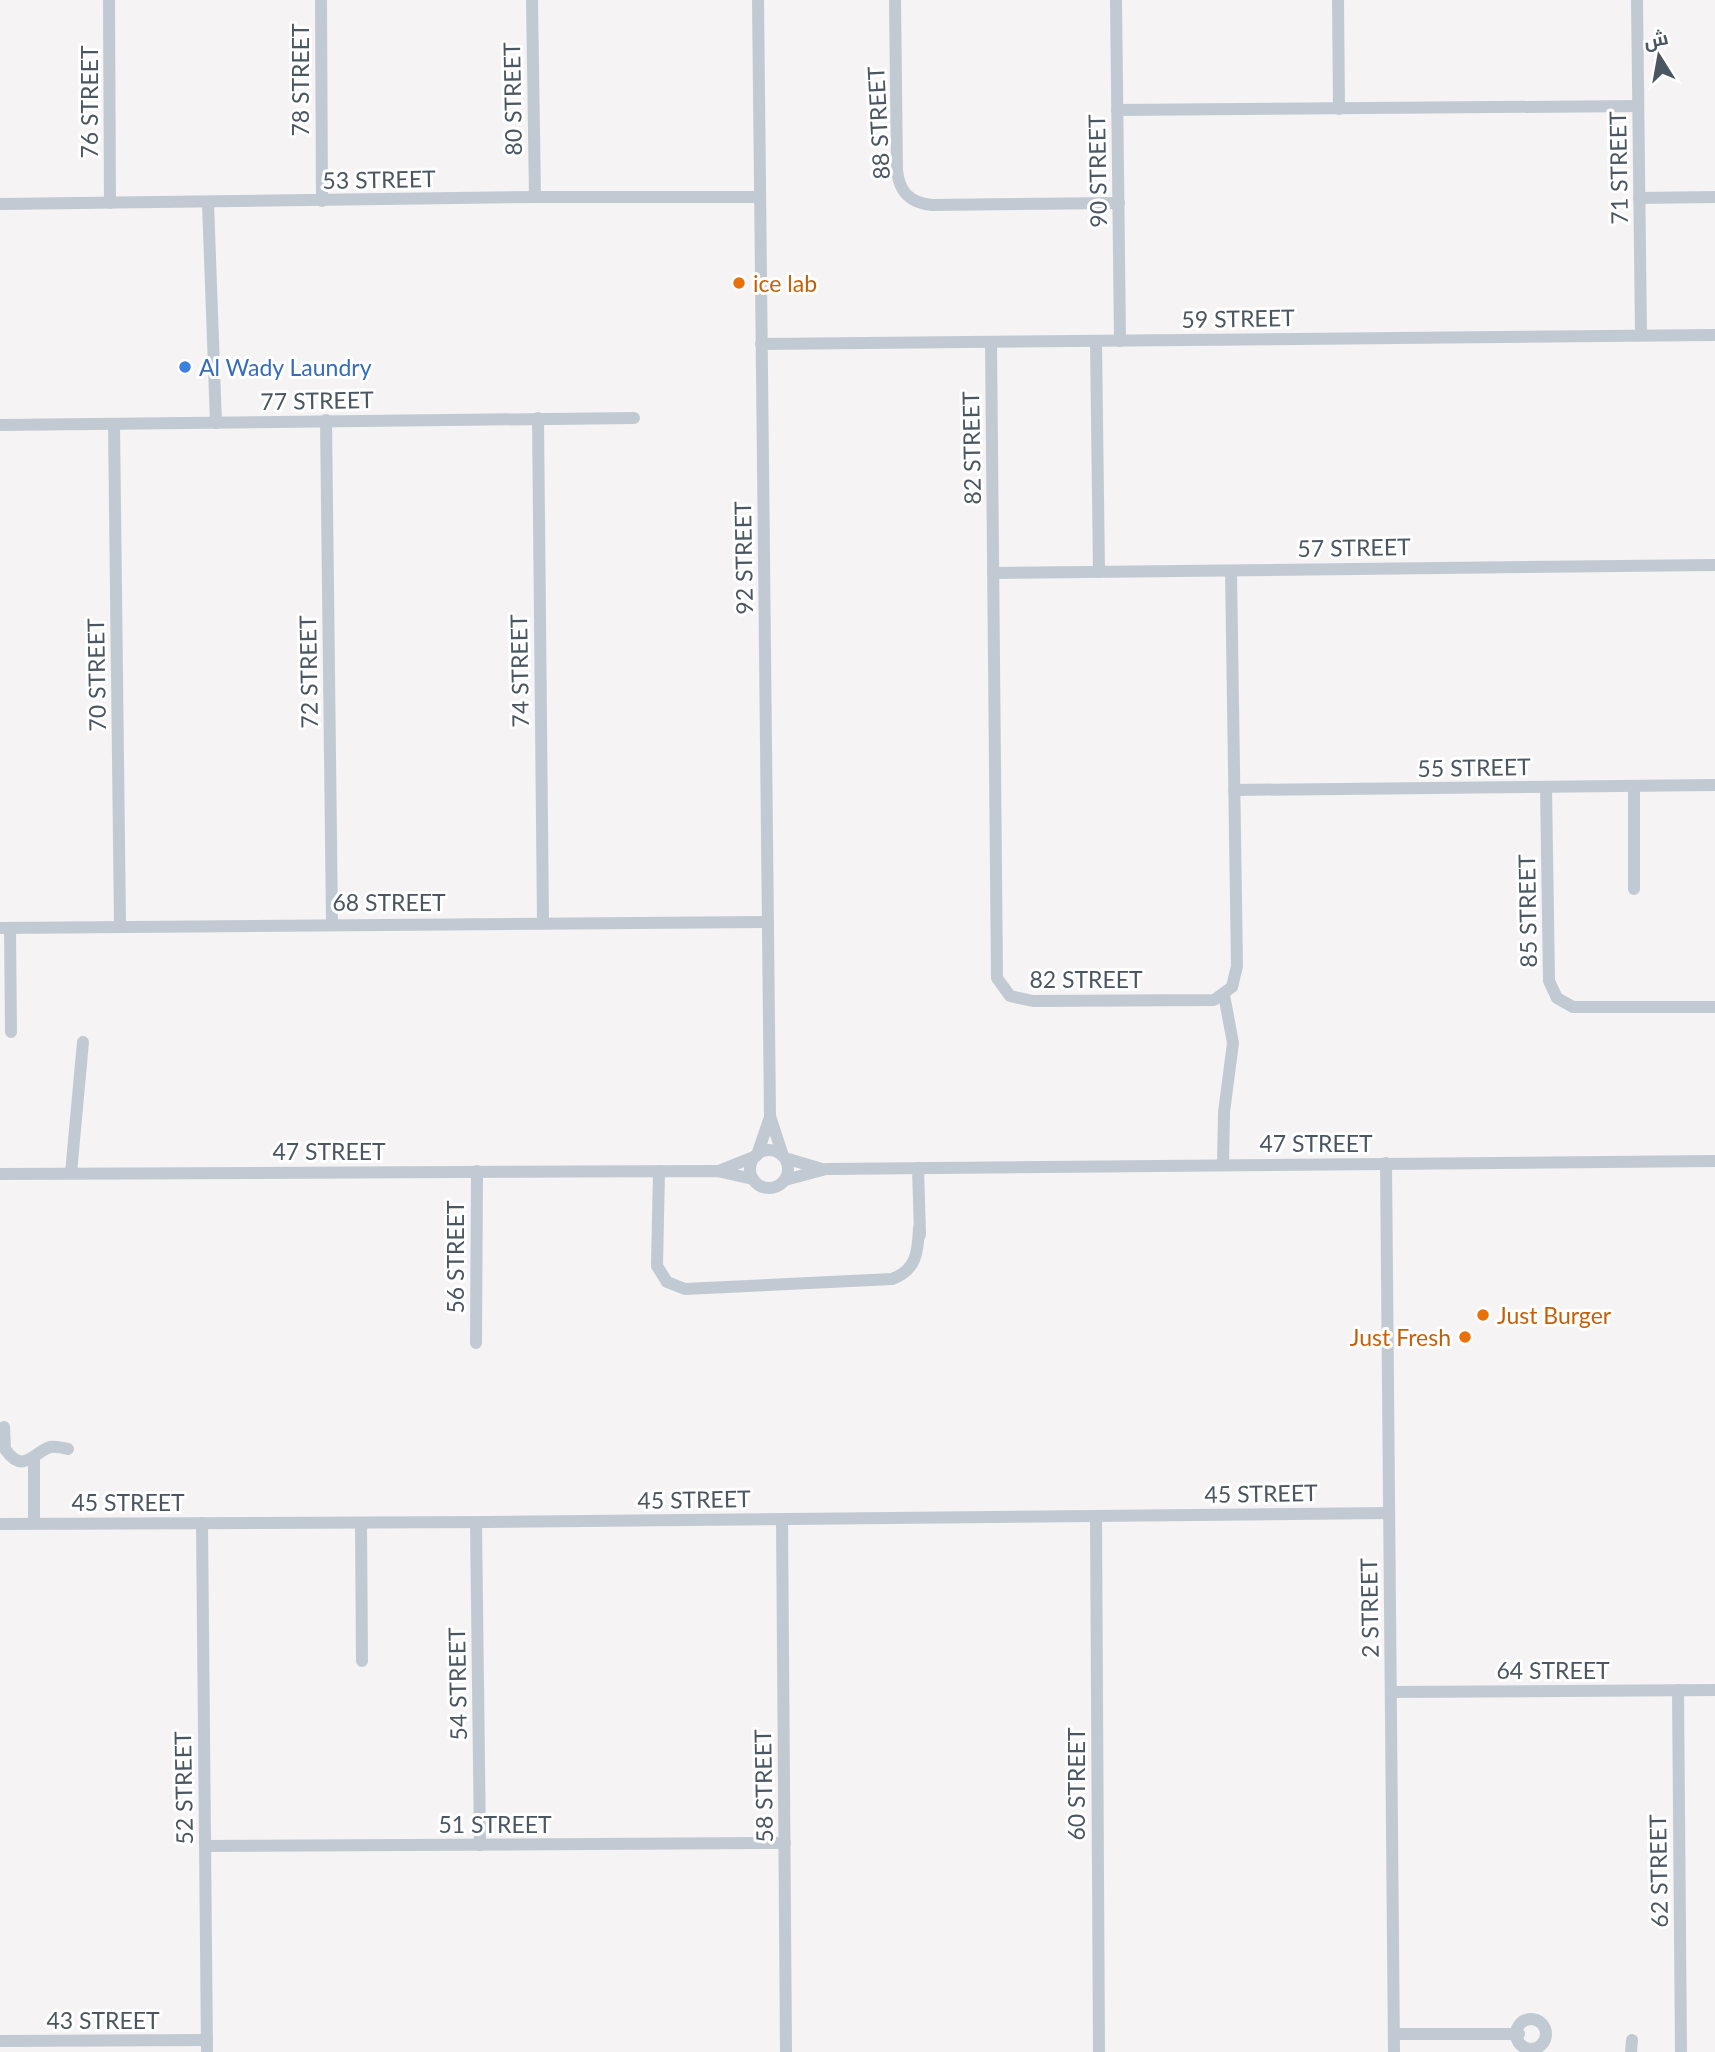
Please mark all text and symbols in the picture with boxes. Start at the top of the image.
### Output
north arrow [1624,21,1694,91]
street label: 78 STREET [286,23,314,137]
text: ش [1641,25,1670,53]
street label: 80 STREET [497,42,527,156]
street label: 76 STREET [75,45,103,159]
street label: 88 STREET [861,65,895,180]
street label: 71 STREET [1603,111,1633,225]
street label: 90 STREET [1082,114,1112,228]
street label: 53 STREET [322,164,436,194]
place label: ice lab [753,269,817,297]
marker: ice lab [731,275,747,291]
street label: 59 STREET [1181,303,1295,333]
place label: Al Wady Laundry [199,353,372,381]
marker: Al Wady Laundry [177,359,193,375]
street label: 77 STREET [260,385,374,415]
street label: 82 STREET [956,391,986,505]
street label: 92 STREET [728,501,758,615]
street label: 57 STREET [1297,532,1411,562]
street label: 74 STREET [504,614,534,728]
street label: 72 STREET [293,615,323,729]
street label: 70 STREET [81,618,111,732]
street label: 55 STREET [1417,752,1531,782]
street label: 85 STREET [1512,854,1542,968]
street label: 68 STREET [332,888,446,916]
street label: 82 STREET [1029,965,1143,993]
street label: 47 STREET [1259,1129,1373,1157]
street label: 47 STREET [272,1137,386,1165]
street label: 56 STREET [441,1200,469,1314]
place label: Just Burger [1497,1301,1612,1329]
marker: Just Burger [1475,1307,1491,1323]
place label: Just Fresh [1350,1323,1451,1351]
marker: Just Fresh [1457,1329,1473,1345]
street label: 45 STREET [1204,1478,1318,1508]
street label: 45 STREET [637,1484,751,1514]
street label: 45 STREET [71,1488,185,1516]
street label: 2 STREET [1354,1557,1384,1658]
street label: 54 STREET [442,1627,472,1741]
street label: 64 STREET [1496,1656,1610,1684]
street label: 60 STREET [1062,1727,1090,1841]
street label: 58 STREET [748,1729,778,1843]
street label: 52 STREET [168,1731,198,1845]
street label: 51 STREET [438,1810,552,1838]
street label: 62 STREET [1643,1814,1673,1928]
street label: 43 STREET [46,2006,160,2034]

